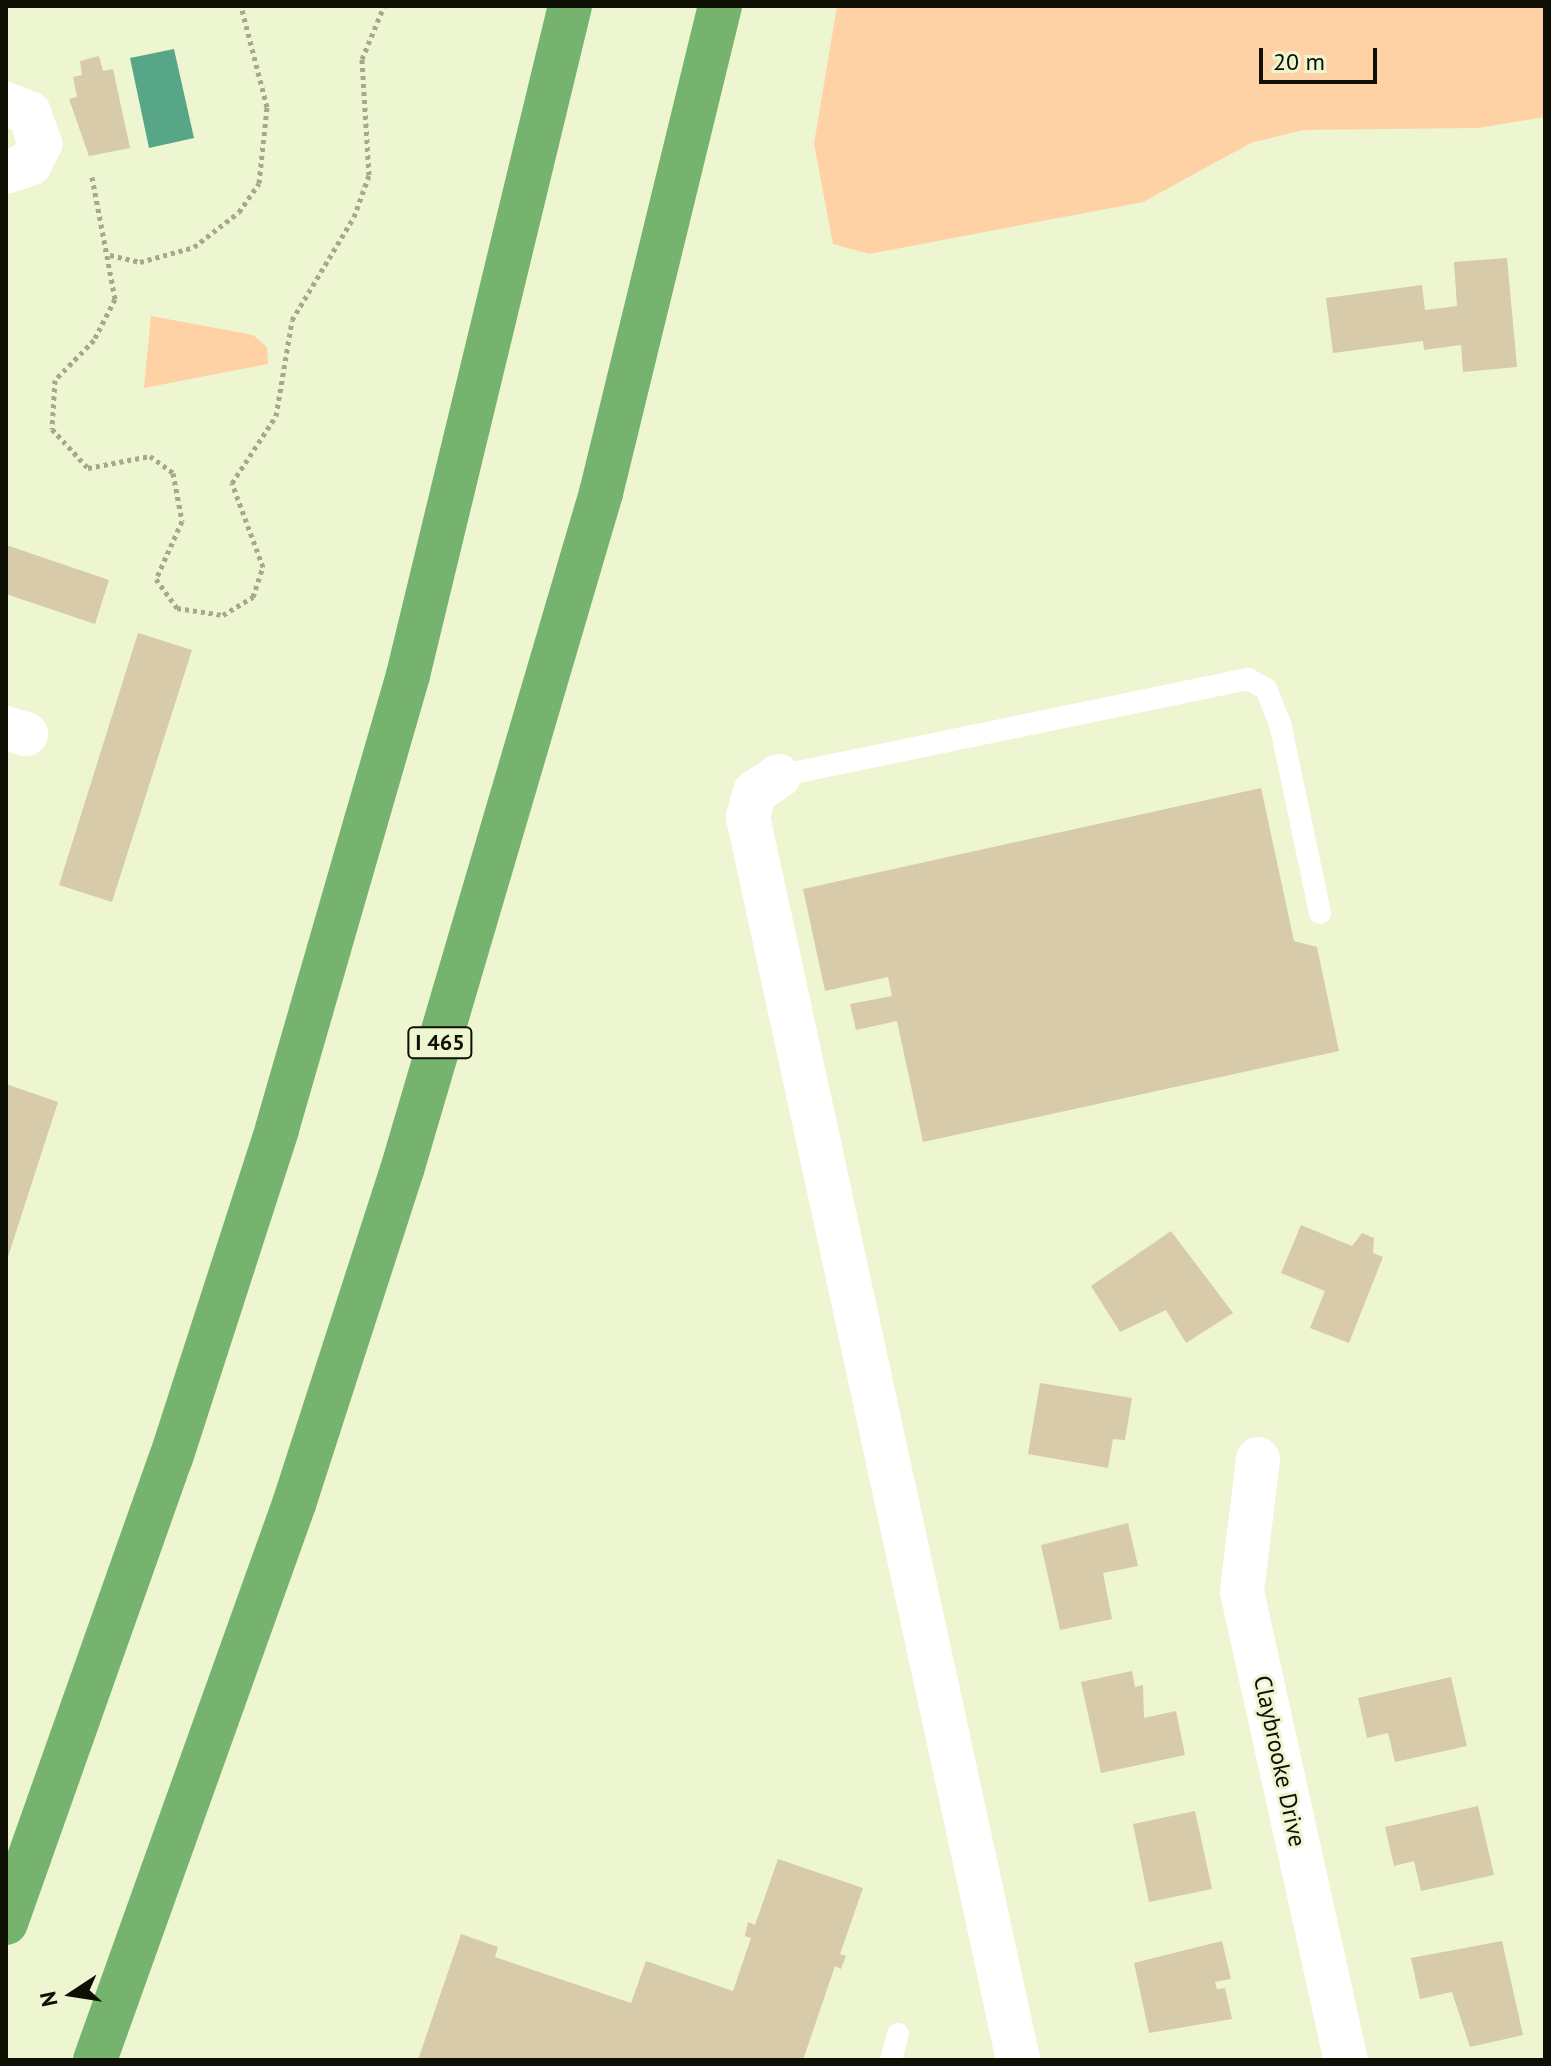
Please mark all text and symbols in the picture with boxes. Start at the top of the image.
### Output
scale bar [1263,32,1381,82]
text: 20 m [1273,46,1325,77]
road number: I 465 [406,1025,474,1061]
street label: Claybrooke Drive [1248,1673,1312,1849]
north arrow [32,1954,112,2034]
text: N [33,1989,64,2009]

